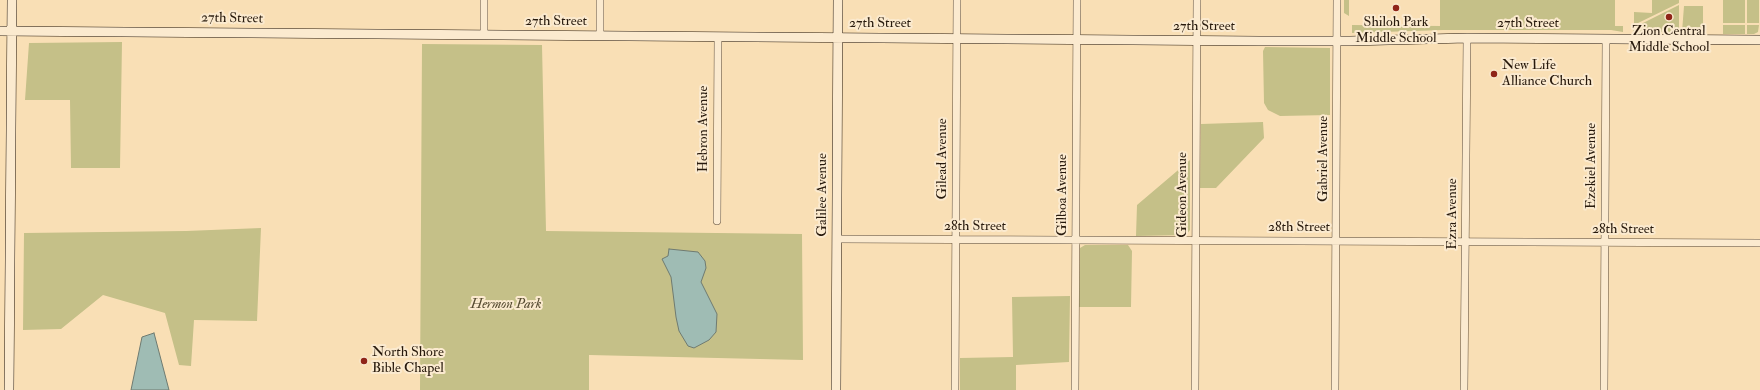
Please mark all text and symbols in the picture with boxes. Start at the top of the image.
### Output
marker: Shiloh Park Middle School [1391,3,1401,13]
street label: 27th Street [201,10,263,28]
marker: Zion Central Middle School [1664,12,1674,22]
street label: 27th Street [525,14,587,30]
place label: Shiloh Park Middle School [1355,15,1437,48]
street label: 27th Street [849,16,911,32]
street label: 27th Street [1497,16,1559,32]
street label: 27th Street [1173,19,1235,35]
place label: Zion Central Middle School [1628,24,1710,56]
place label: New Life Alliance Church [1502,58,1592,90]
marker: New Life Alliance Church [1489,69,1499,79]
street label: Hebron Avenue [696,86,712,172]
street label: Gabriel Avenue [1316,116,1332,202]
street label: Gilead Avenue [935,119,951,199]
street label: Ezekiel Avenue [1584,123,1600,209]
street label: Gideon Avenue [1175,152,1191,238]
street label: Galilee Avenue [815,153,831,237]
street label: Gilboa Avenue [1055,154,1071,236]
street label: Ezra Avenue [1445,178,1461,250]
street label: 28th Street [944,219,1006,235]
street label: 28th Street [1268,220,1330,236]
street label: 28th Street [1592,222,1654,238]
park label: Hermon Park [470,297,542,313]
place label: North Shore Bible Chapel [372,345,444,378]
marker: North Shore Bible Chapel [359,356,369,366]

